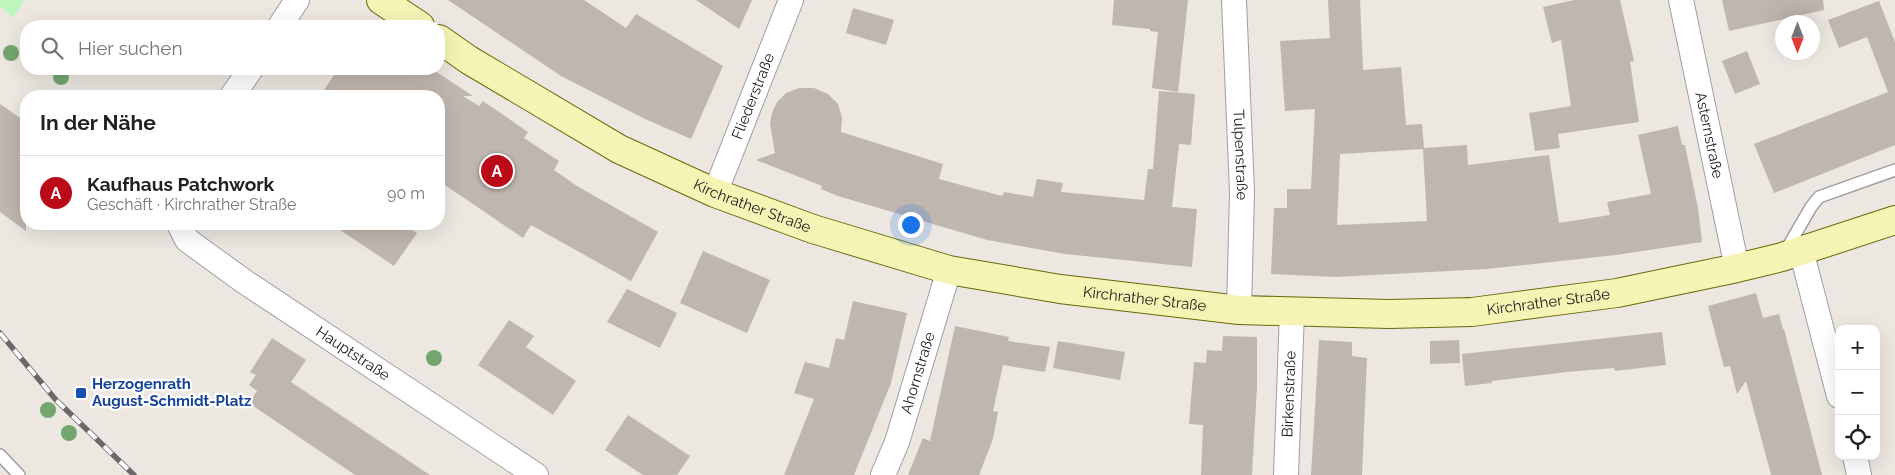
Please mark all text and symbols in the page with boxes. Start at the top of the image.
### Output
north arrow [1775,15,1820,60]
search box [20,20,445,75]
icon: search [38,34,66,62]
text: Hier suchen [78,37,183,59]
street label: Fliederstraße [728,50,778,142]
street label: Asternstraße [1691,90,1727,180]
street label: Tulpenstraße [1230,109,1251,201]
text: In der Nähe [40,110,156,135]
pin: A [481,152,513,190]
text: Kaufhaus Patchwork [87,173,274,195]
street label: Kirchrather Straße [691,175,814,236]
text: A [51,184,61,203]
text: 90 m [387,184,425,203]
text: Geschäft · Kirchrather Straße [87,195,297,214]
your location [898,212,924,238]
street label: Kirchrather Straße [1082,283,1208,315]
street label: Kirchrather Straße [1486,285,1611,319]
street label: Hauptstraße [313,323,393,385]
map controls [1835,325,1880,460]
button: + [1835,325,1880,370]
street label: Ahornstraße [897,330,939,416]
street label: Birkenstraße [1278,350,1300,438]
button: − [1835,370,1880,415]
place label: Herzogenrath August-Schmidt-Platz [92,375,251,410]
marker: Herzogenrath August-Schmidt-Platz [74,386,88,400]
button: locate [1835,415,1880,460]

